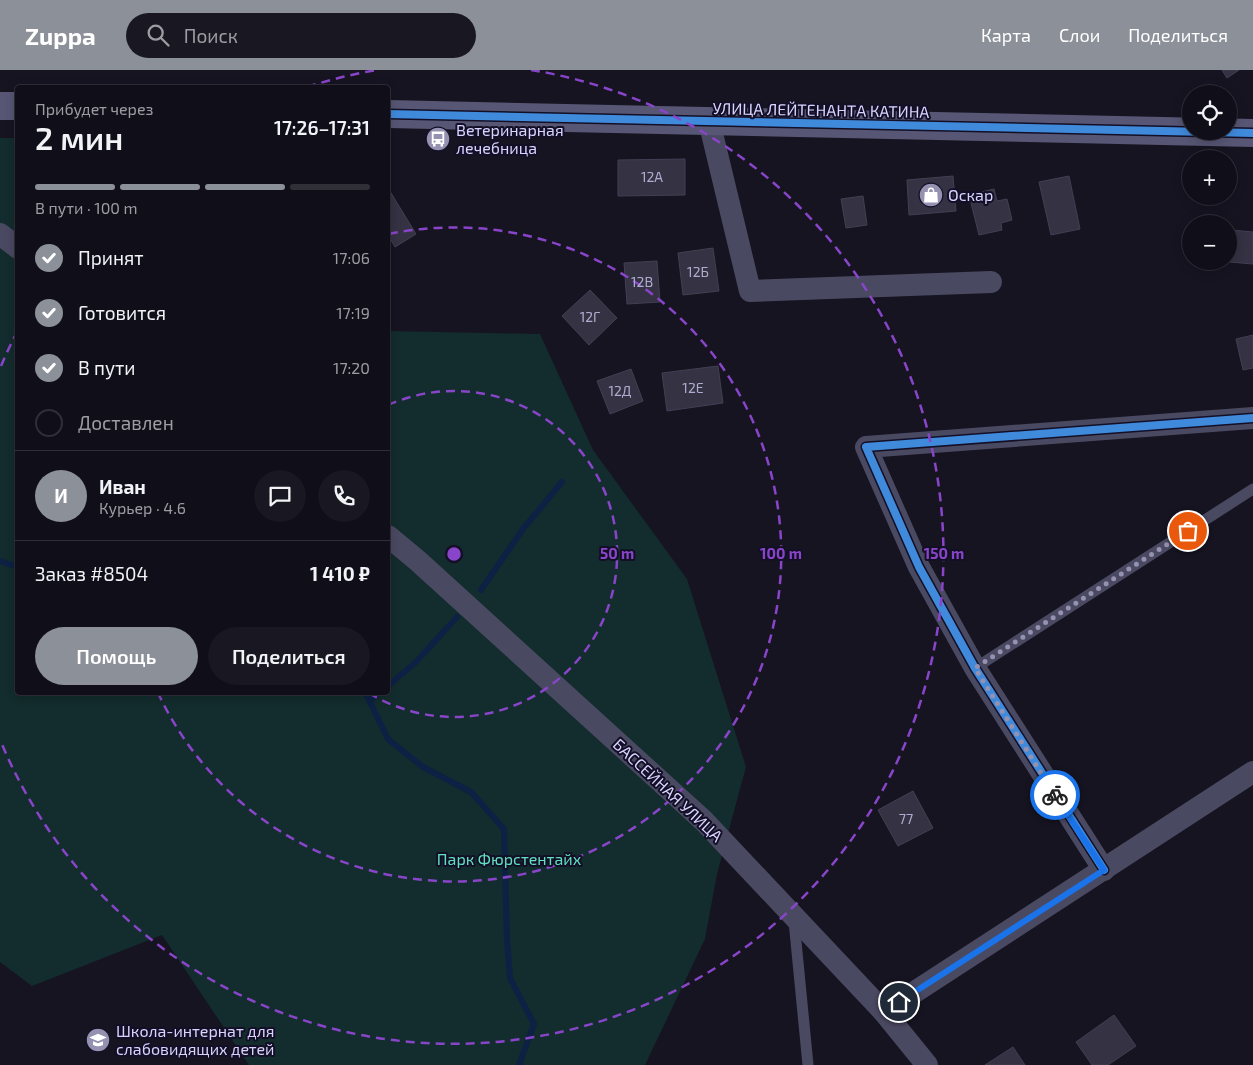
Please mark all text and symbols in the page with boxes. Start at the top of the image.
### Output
search box [126,13,476,58]
text: Zuppa [25,21,96,50]
icon: search [144,21,172,49]
text: Поиск [184,24,238,47]
text: Карта [981,24,1031,46]
text: Слои [1059,24,1100,46]
text: Поделиться [1128,24,1228,46]
map controls [1182,85,1237,270]
button: locate [1182,85,1237,140]
street label: УЛИЦА ЛЕЙТЕНАНТА КАТИНА [712,98,930,121]
text: Прибудет через [35,99,153,118]
text: 17:26–17:31 [274,116,370,139]
text: 2 мин [35,118,123,156]
place label: Ветеринарная лечебница [456,120,564,157]
bus stop icon: Ветеринарная лечебница [425,126,451,152]
button: + [1182,150,1237,205]
house number: 12А [641,168,663,185]
shop icon: Оскар [918,182,944,208]
place label: Оскар [948,185,993,204]
text: В пути · 100 m [35,198,138,217]
button: − [1182,215,1237,270]
icon: check [35,244,63,272]
text: Принят [78,246,144,269]
text: 17:06 [333,248,370,267]
house number: 12Б [687,263,709,280]
house number: 12В [631,273,653,290]
icon: check [35,299,63,327]
text: Готовится [78,301,166,324]
text: 17:19 [336,303,370,322]
house number: 12Г [580,308,600,325]
icon: check [35,354,63,382]
text: В пути [78,356,136,379]
text: 17:20 [333,358,370,377]
house number: 12Е [682,379,704,396]
house number: 12Д [608,382,632,399]
text: Доставлен [78,411,174,434]
button: chat [254,470,306,522]
button: phone [318,470,370,522]
text: Иван [99,475,146,498]
text: И [54,484,68,507]
text: Курьер · 4.6 [99,498,186,517]
pin [1167,510,1209,552]
icon: bag [1174,517,1202,545]
text: 50 m [600,544,634,562]
text: 100 m [760,544,802,562]
text: 150 m [924,544,964,562]
centre of rings [445,545,463,563]
text: Заказ #8504 [35,562,148,585]
text: 1 410 ₽ [310,562,370,585]
button: Помощь [35,627,198,685]
button: Поделиться [208,627,370,685]
street label: БАССЕЙНАЯ УЛИЦА [610,734,727,845]
courier [1030,770,1080,820]
icon: bike [1041,781,1069,809]
house number: 77 [899,810,913,827]
park label: Парк Фюрстентайх [437,849,582,868]
pin [878,981,920,1023]
icon: home [885,988,913,1016]
place label: Школа-интернат для слабовидящих детей [116,1021,275,1058]
school or university icon: Школа-интернат для слабовидящих детей [85,1027,111,1053]

